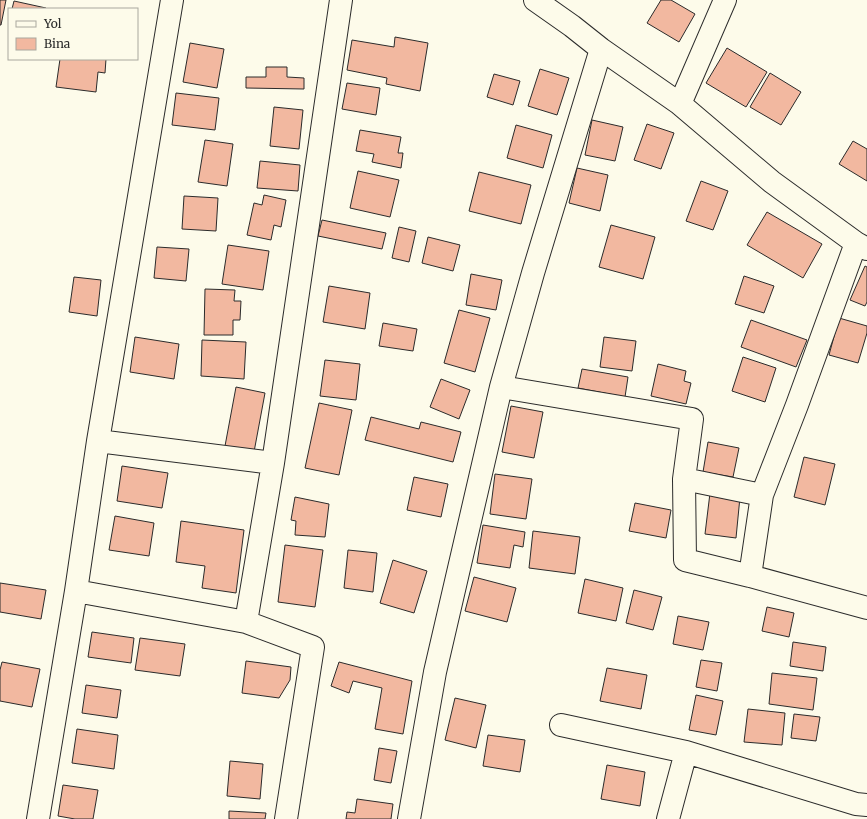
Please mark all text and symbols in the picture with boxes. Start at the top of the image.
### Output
legend [8,8,138,60]
text: Yol [43,16,62,31]
text: Bina [44,36,71,51]

